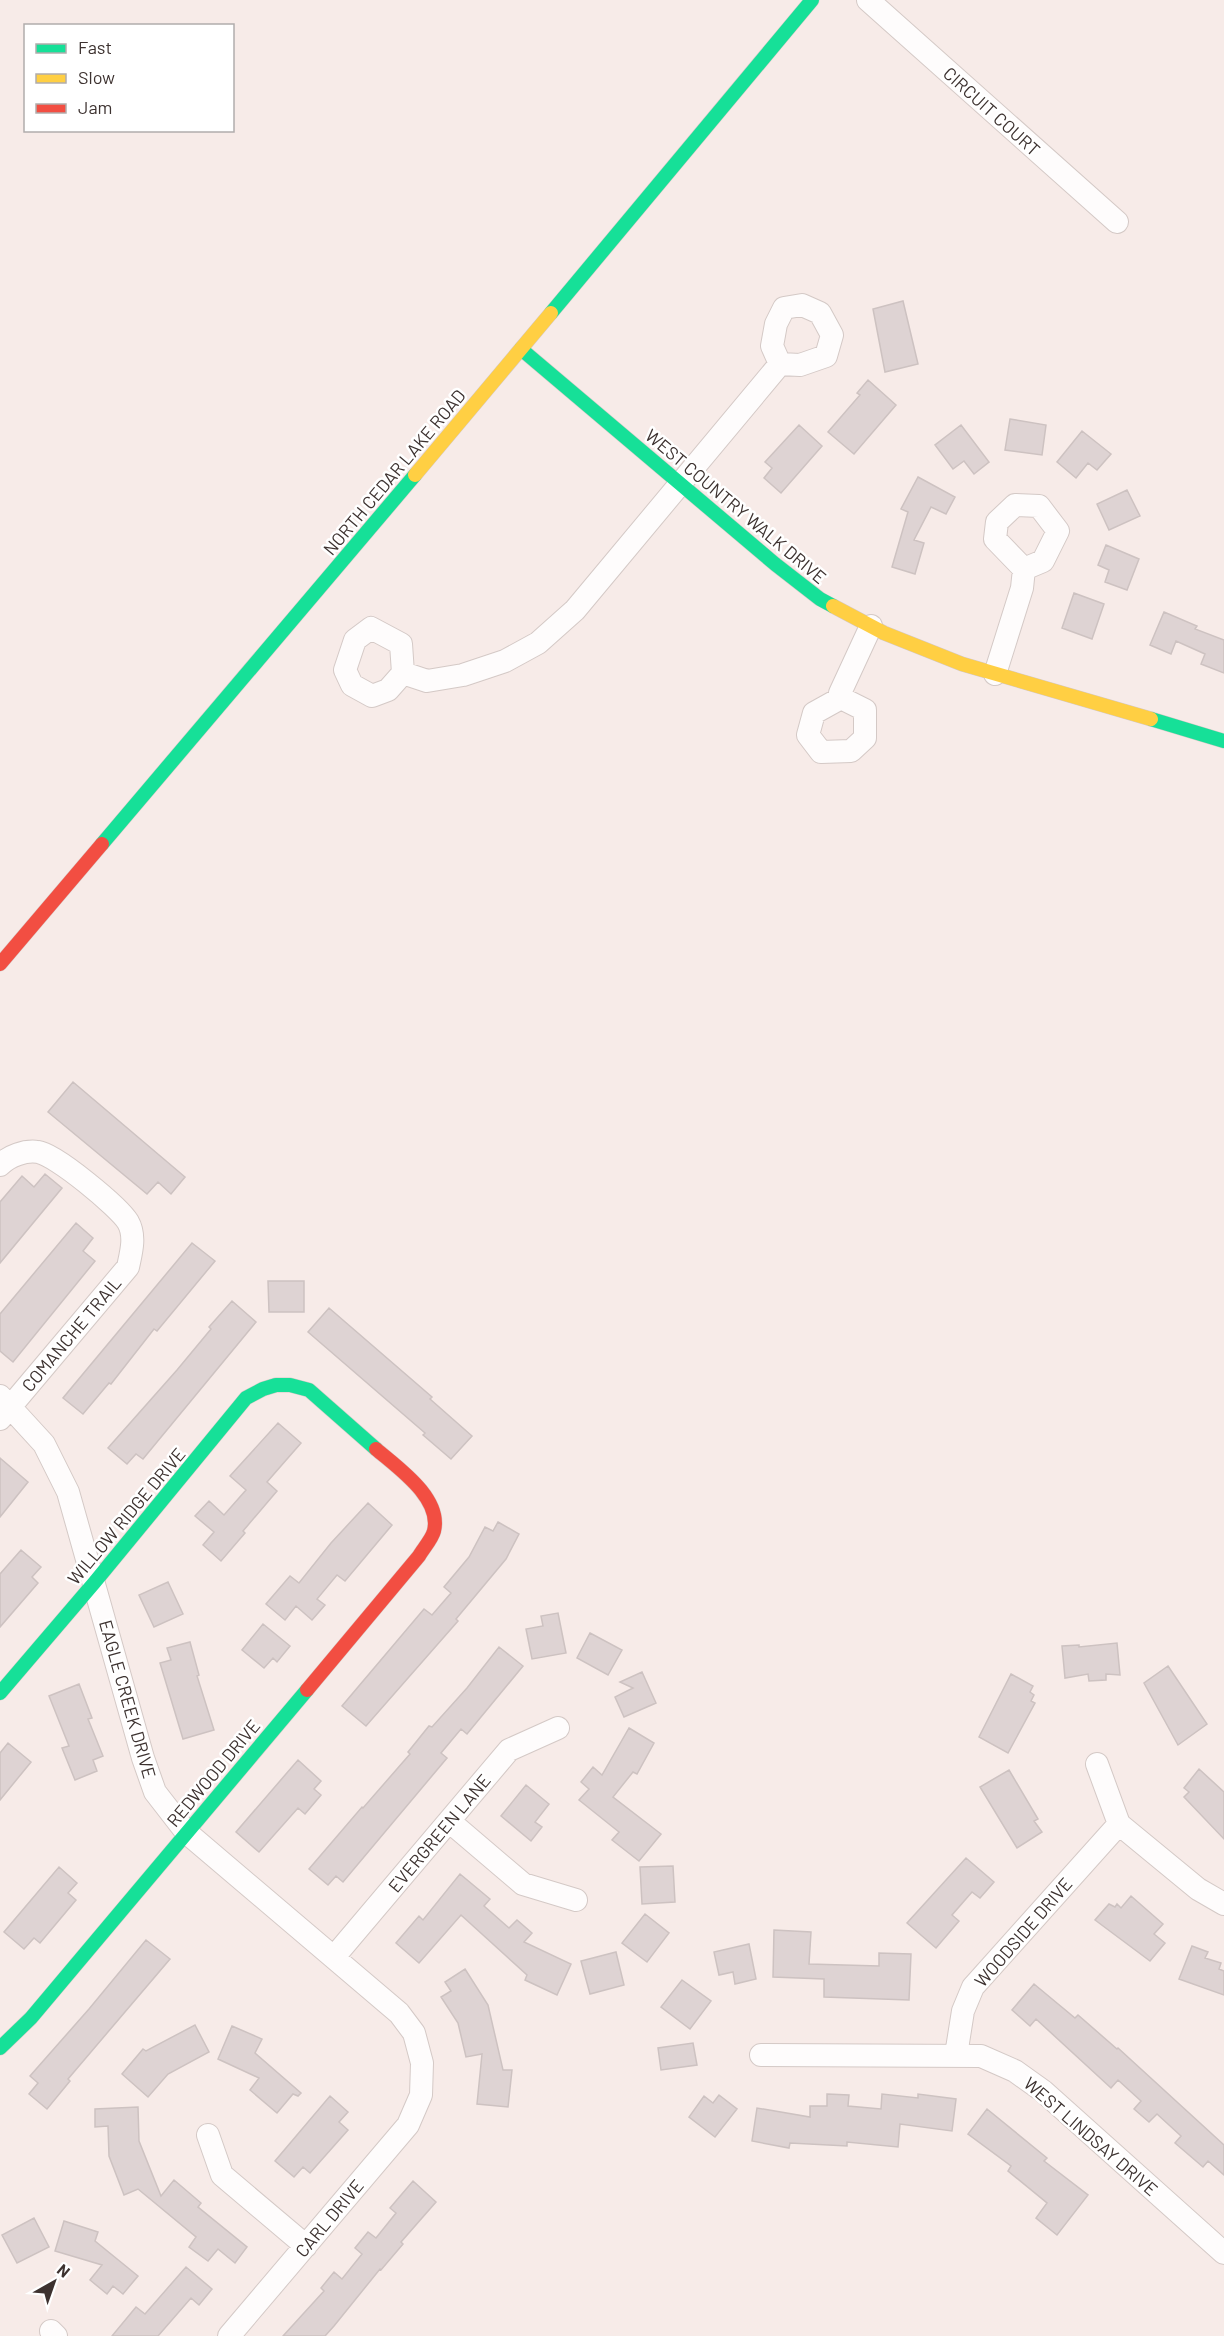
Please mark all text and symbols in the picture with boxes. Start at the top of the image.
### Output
legend [24,24,234,132]
text: Fast [78,36,112,58]
street label: CIRCUIT COURT [939,62,1045,160]
text: Slow [78,66,115,88]
text: Jam [78,96,112,118]
street label: NORTH CEDAR LAKE ROAD [318,385,470,559]
street label: WEST COUNTRY WALK DRIVE [641,424,831,588]
street label: COMANCHE TRAIL [17,1272,125,1396]
street label: WILLOW RIDGE DRIVE [62,1443,190,1589]
street label: EAGLE CREEK DRIVE [95,1617,161,1781]
street label: REDWOOD DRIVE [162,1715,264,1831]
street label: EVERGREEN LANE [383,1769,495,1897]
street label: WOODSIDE DRIVE [970,1873,1076,1991]
street label: WEST LINDSAY DRIVE [1020,2072,1162,2200]
street label: CARL DRIVE [290,2175,368,2261]
north arrow [24,2252,84,2312]
text: N [54,2259,74,2281]

